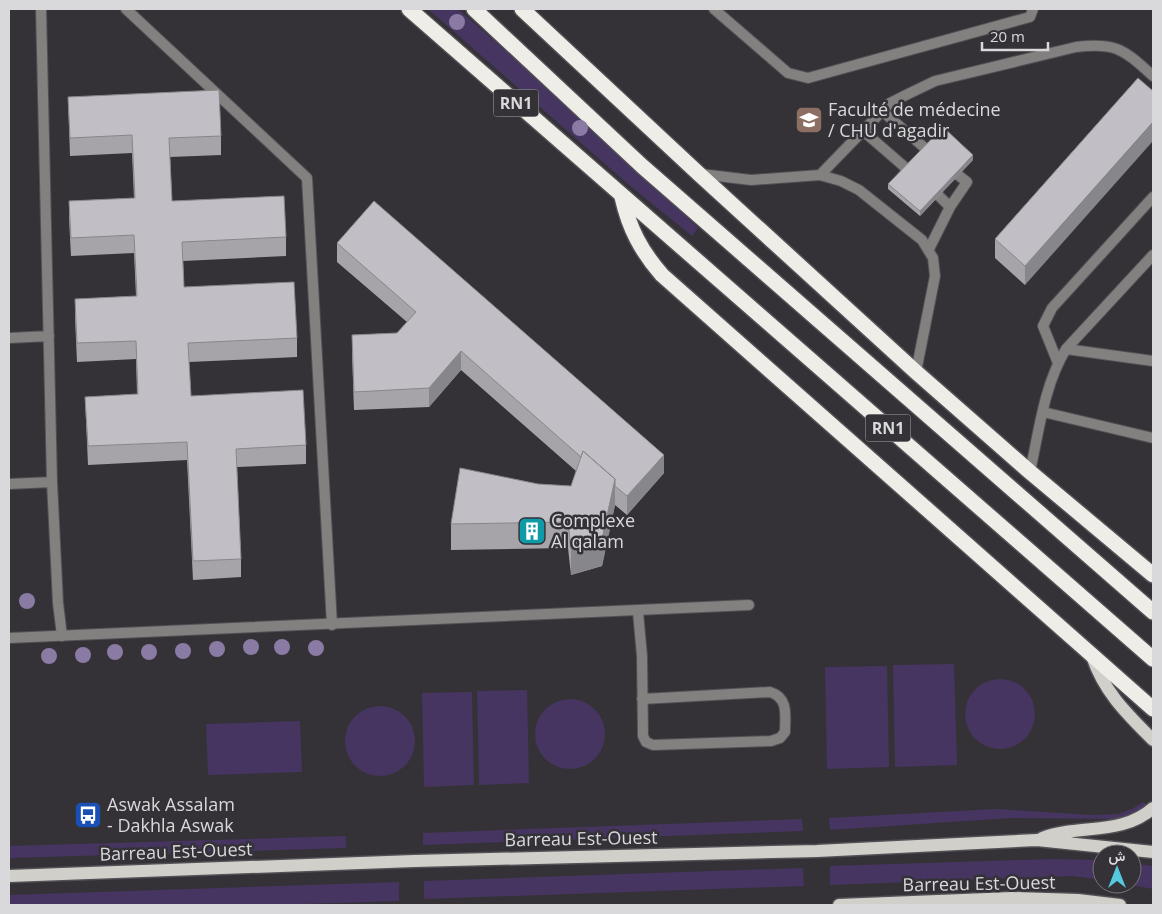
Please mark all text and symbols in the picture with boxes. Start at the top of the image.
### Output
scale bar [982,20,1048,52]
text: 20 m [990,26,1025,46]
road number: RN1 [494,90,538,116]
place label: Faculté de médecine / CHU d'agadir [828,97,1001,142]
school or university icon: Faculté de médecine / CHU d'agadir [794,105,824,135]
road number: RN1 [866,414,910,442]
place label: Complexe Al qalam [551,508,635,553]
building icon: Complexe Al qalam [517,516,547,546]
place label: Aswak Assalam - Dakhla Aswak [107,792,235,837]
bus stop icon: Aswak Assalam - Dakhla Aswak [73,800,103,830]
street label: Barreau Est-Ouest [504,825,658,851]
street label: Barreau Est-Ouest [99,836,253,866]
north arrow [1092,844,1142,894]
text: ش [1109,846,1126,865]
street label: Barreau Est-Ouest [902,870,1056,896]

